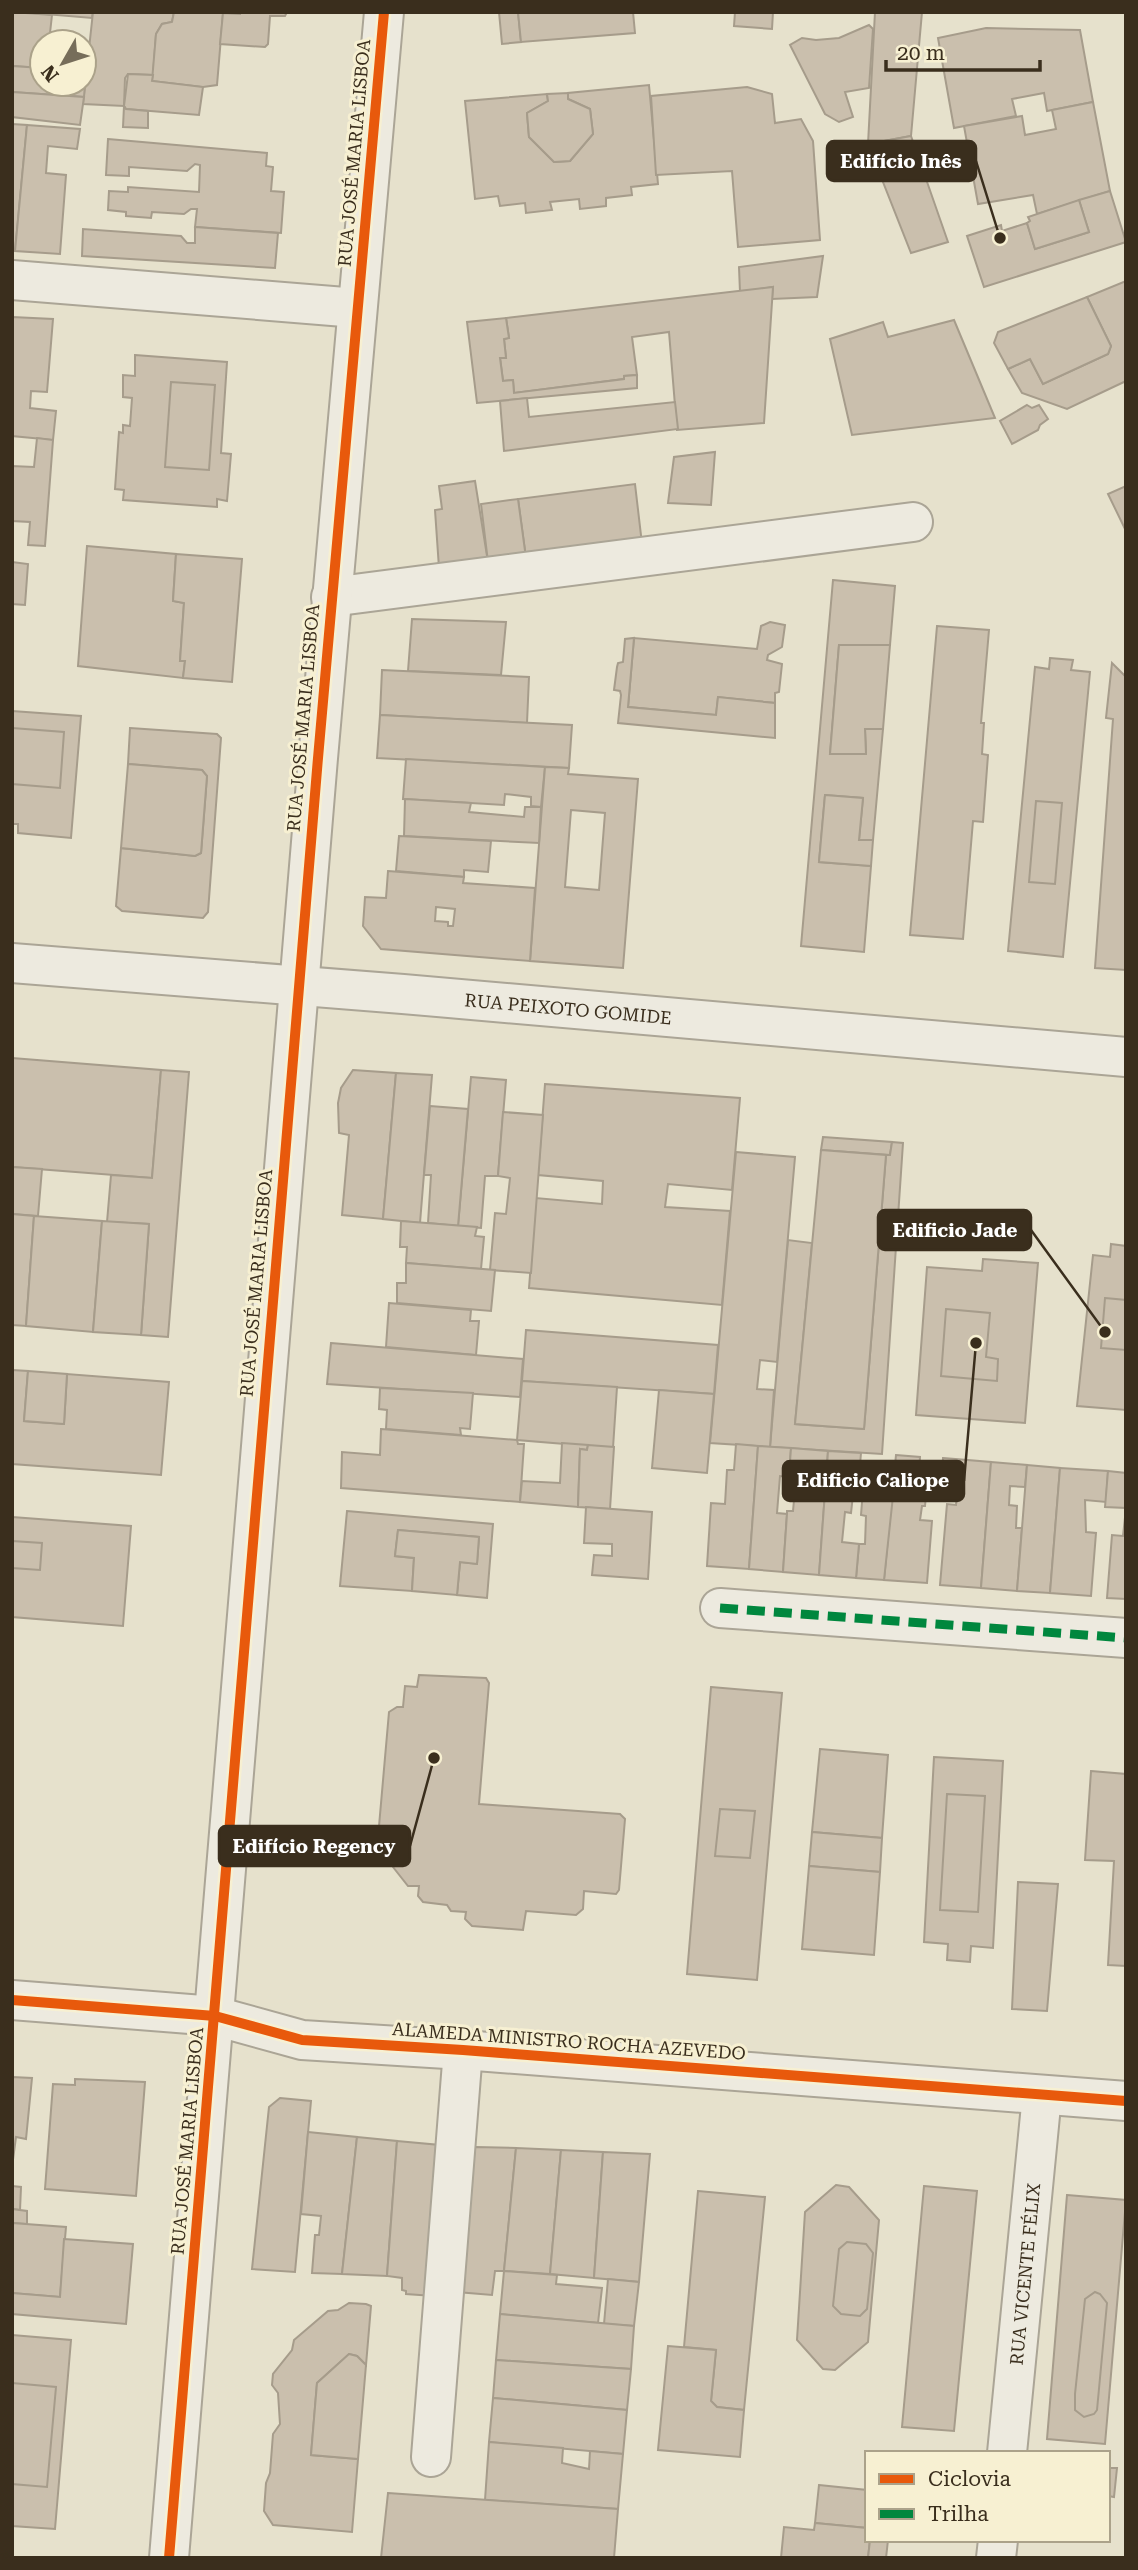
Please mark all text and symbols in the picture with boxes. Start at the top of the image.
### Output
north arrow [28,28,98,98]
scale bar [886,28,1040,72]
street label: RUA JOSÉ MARIA LISBOA [334,38,374,268]
text: 20 m [897,41,945,65]
text: N [36,60,64,86]
callout: Edifício Inês [827,141,976,181]
text: Edifício Inês [840,150,962,173]
street label: RUA JOSÉ MARIA LISBOA [283,603,323,833]
street label: RUA PEIXOTO GOMIDE [464,989,673,1028]
street label: RUA JOSÉ MARIA LISBOA [236,1168,276,1398]
callout: Edificio Jade [878,1210,1031,1250]
text: Edificio Jade [892,1219,1018,1242]
callout: Edificio Caliope [783,1461,964,1501]
text: Edificio Caliope [797,1469,949,1492]
callout: Edifício Regency [219,1826,410,1866]
text: Edifício Regency [233,1835,396,1858]
street label: ALAMEDA MINISTRO ROCHA AZEVEDO [392,2018,746,2064]
street label: RUA JOSÉ MARIA LISBOA [167,2026,207,2256]
street label: RUA VICENTE FÉLIX [1005,2182,1044,2366]
legend [865,2451,1110,2542]
text: Ciclovia [928,2467,1012,2491]
text: Trilha [928,2502,989,2526]

